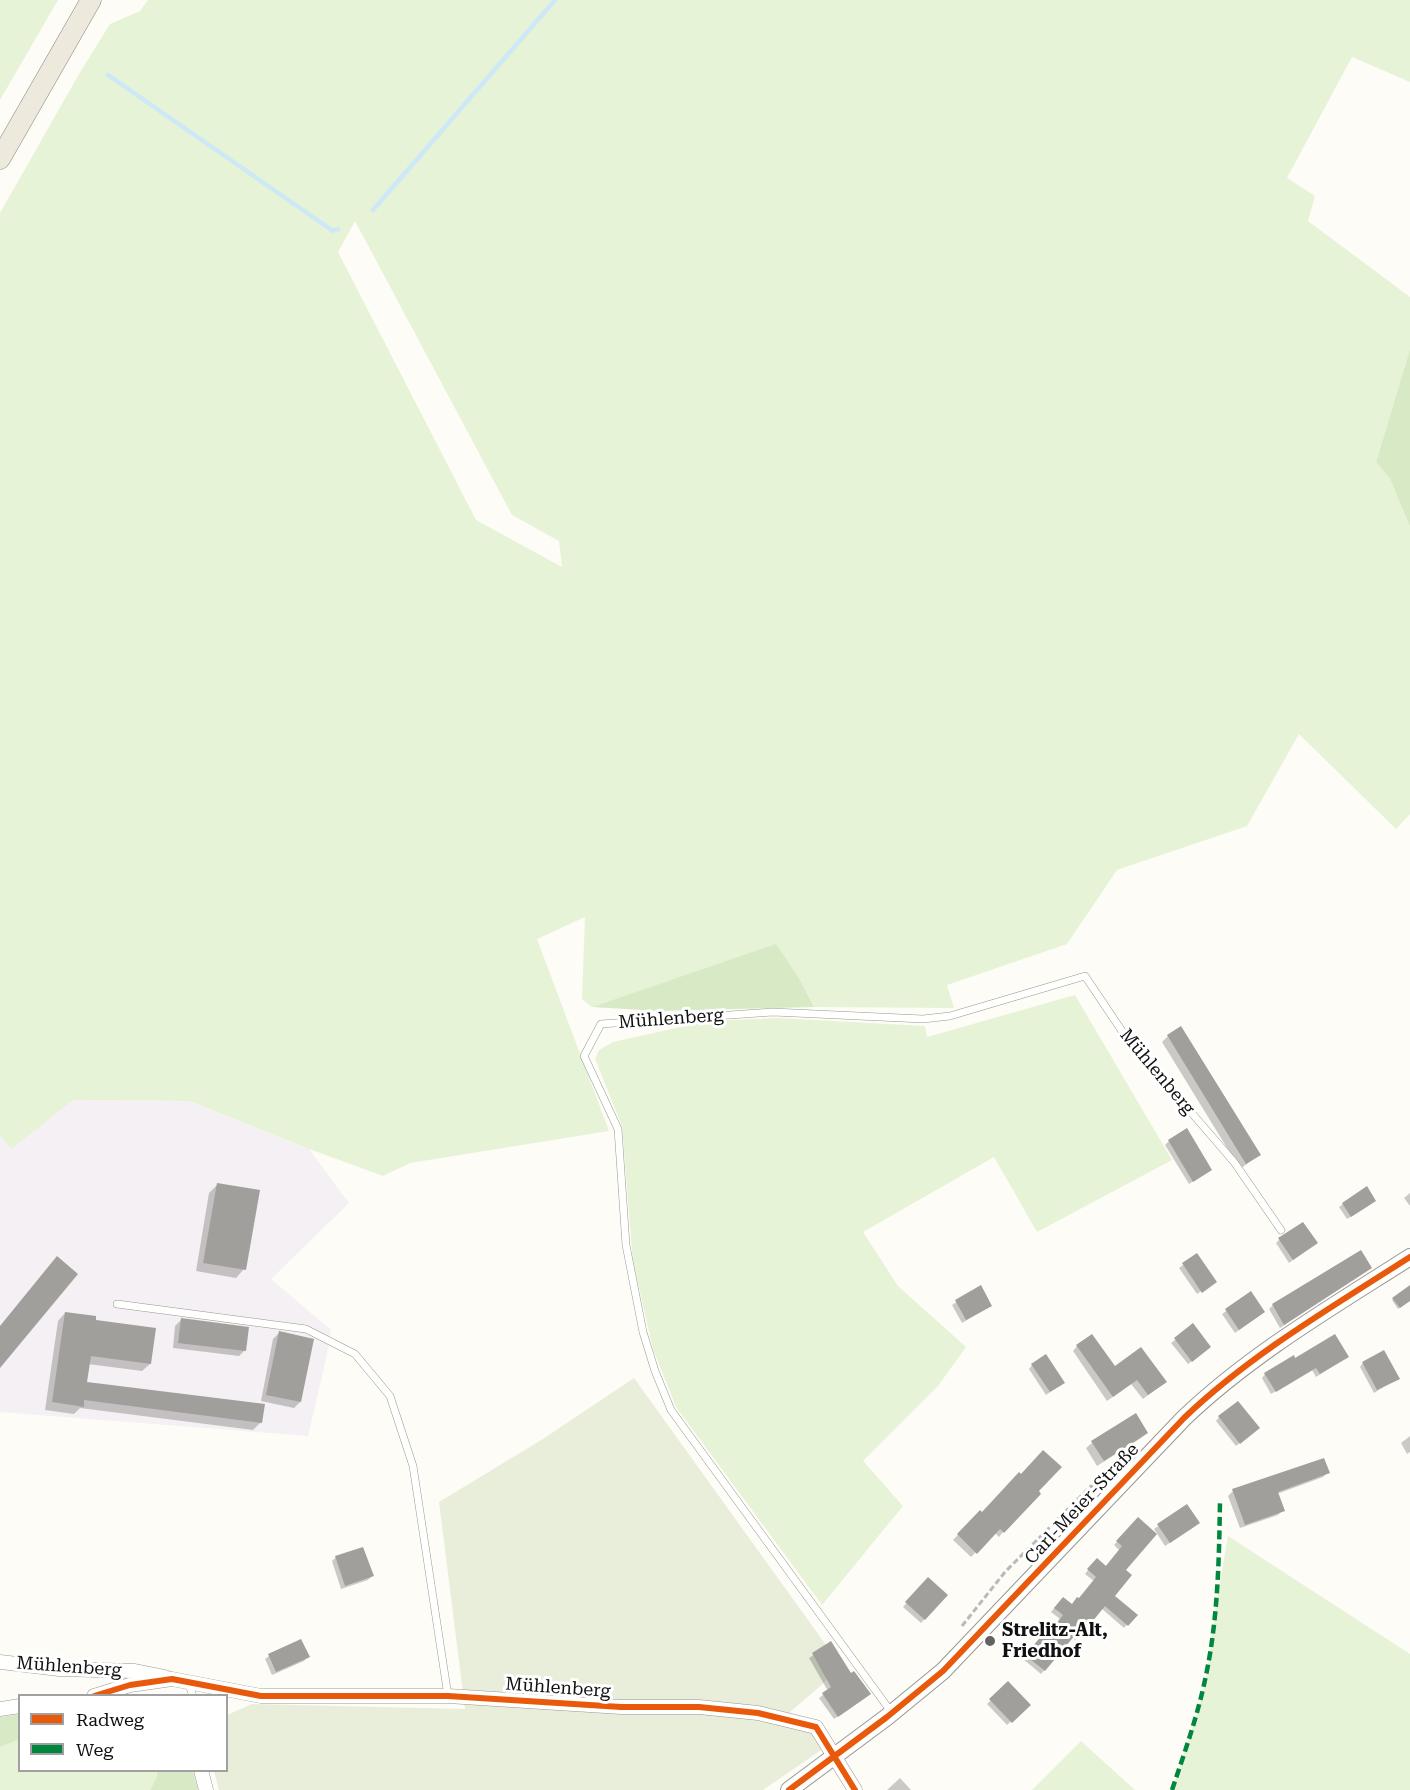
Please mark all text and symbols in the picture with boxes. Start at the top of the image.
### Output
street label: Mühlenberg [618,1005,724,1033]
street label: Mühlenberg [1115,1025,1199,1119]
street label: Carl-Meier-Straße [1020,1439,1144,1569]
place label: Strelitz-Alt, Friedhof [1002,1620,1108,1662]
marker: Strelitz-Alt, Friedhof [983,1634,997,1648]
street label: Mühlenberg [16,1653,122,1681]
street label: Mühlenberg [505,1674,611,1702]
legend [18,1694,228,1772]
text: Radweg [76,1709,144,1730]
text: Weg [76,1739,114,1760]

